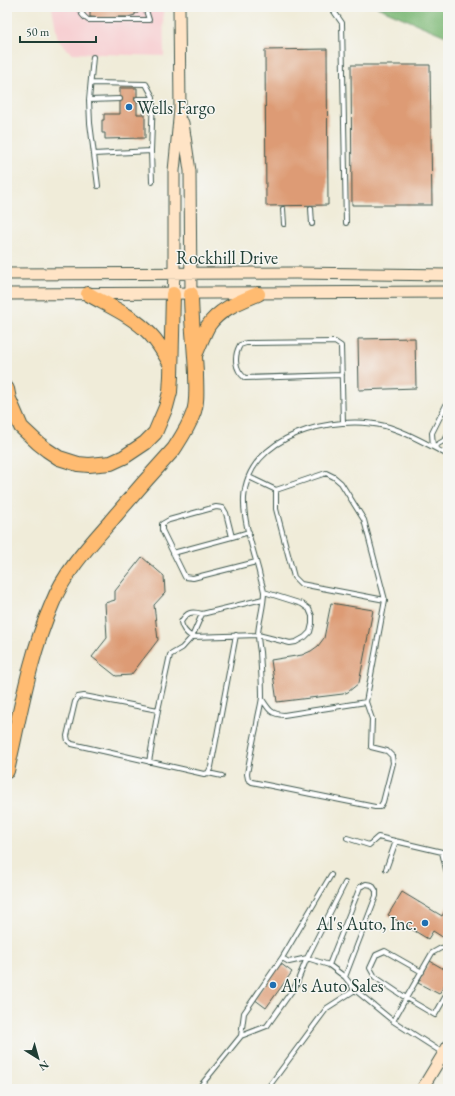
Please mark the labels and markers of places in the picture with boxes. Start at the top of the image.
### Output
place label: Wells Fargo [137,96,215,119]
marker: Wells Fargo [124,102,134,112]
place label: Al's Auto, Inc. [315,912,417,935]
marker: Al's Auto, Inc. [420,918,430,928]
place label: Al's Auto Sales [280,974,384,997]
marker: Al's Auto Sales [268,980,278,990]

